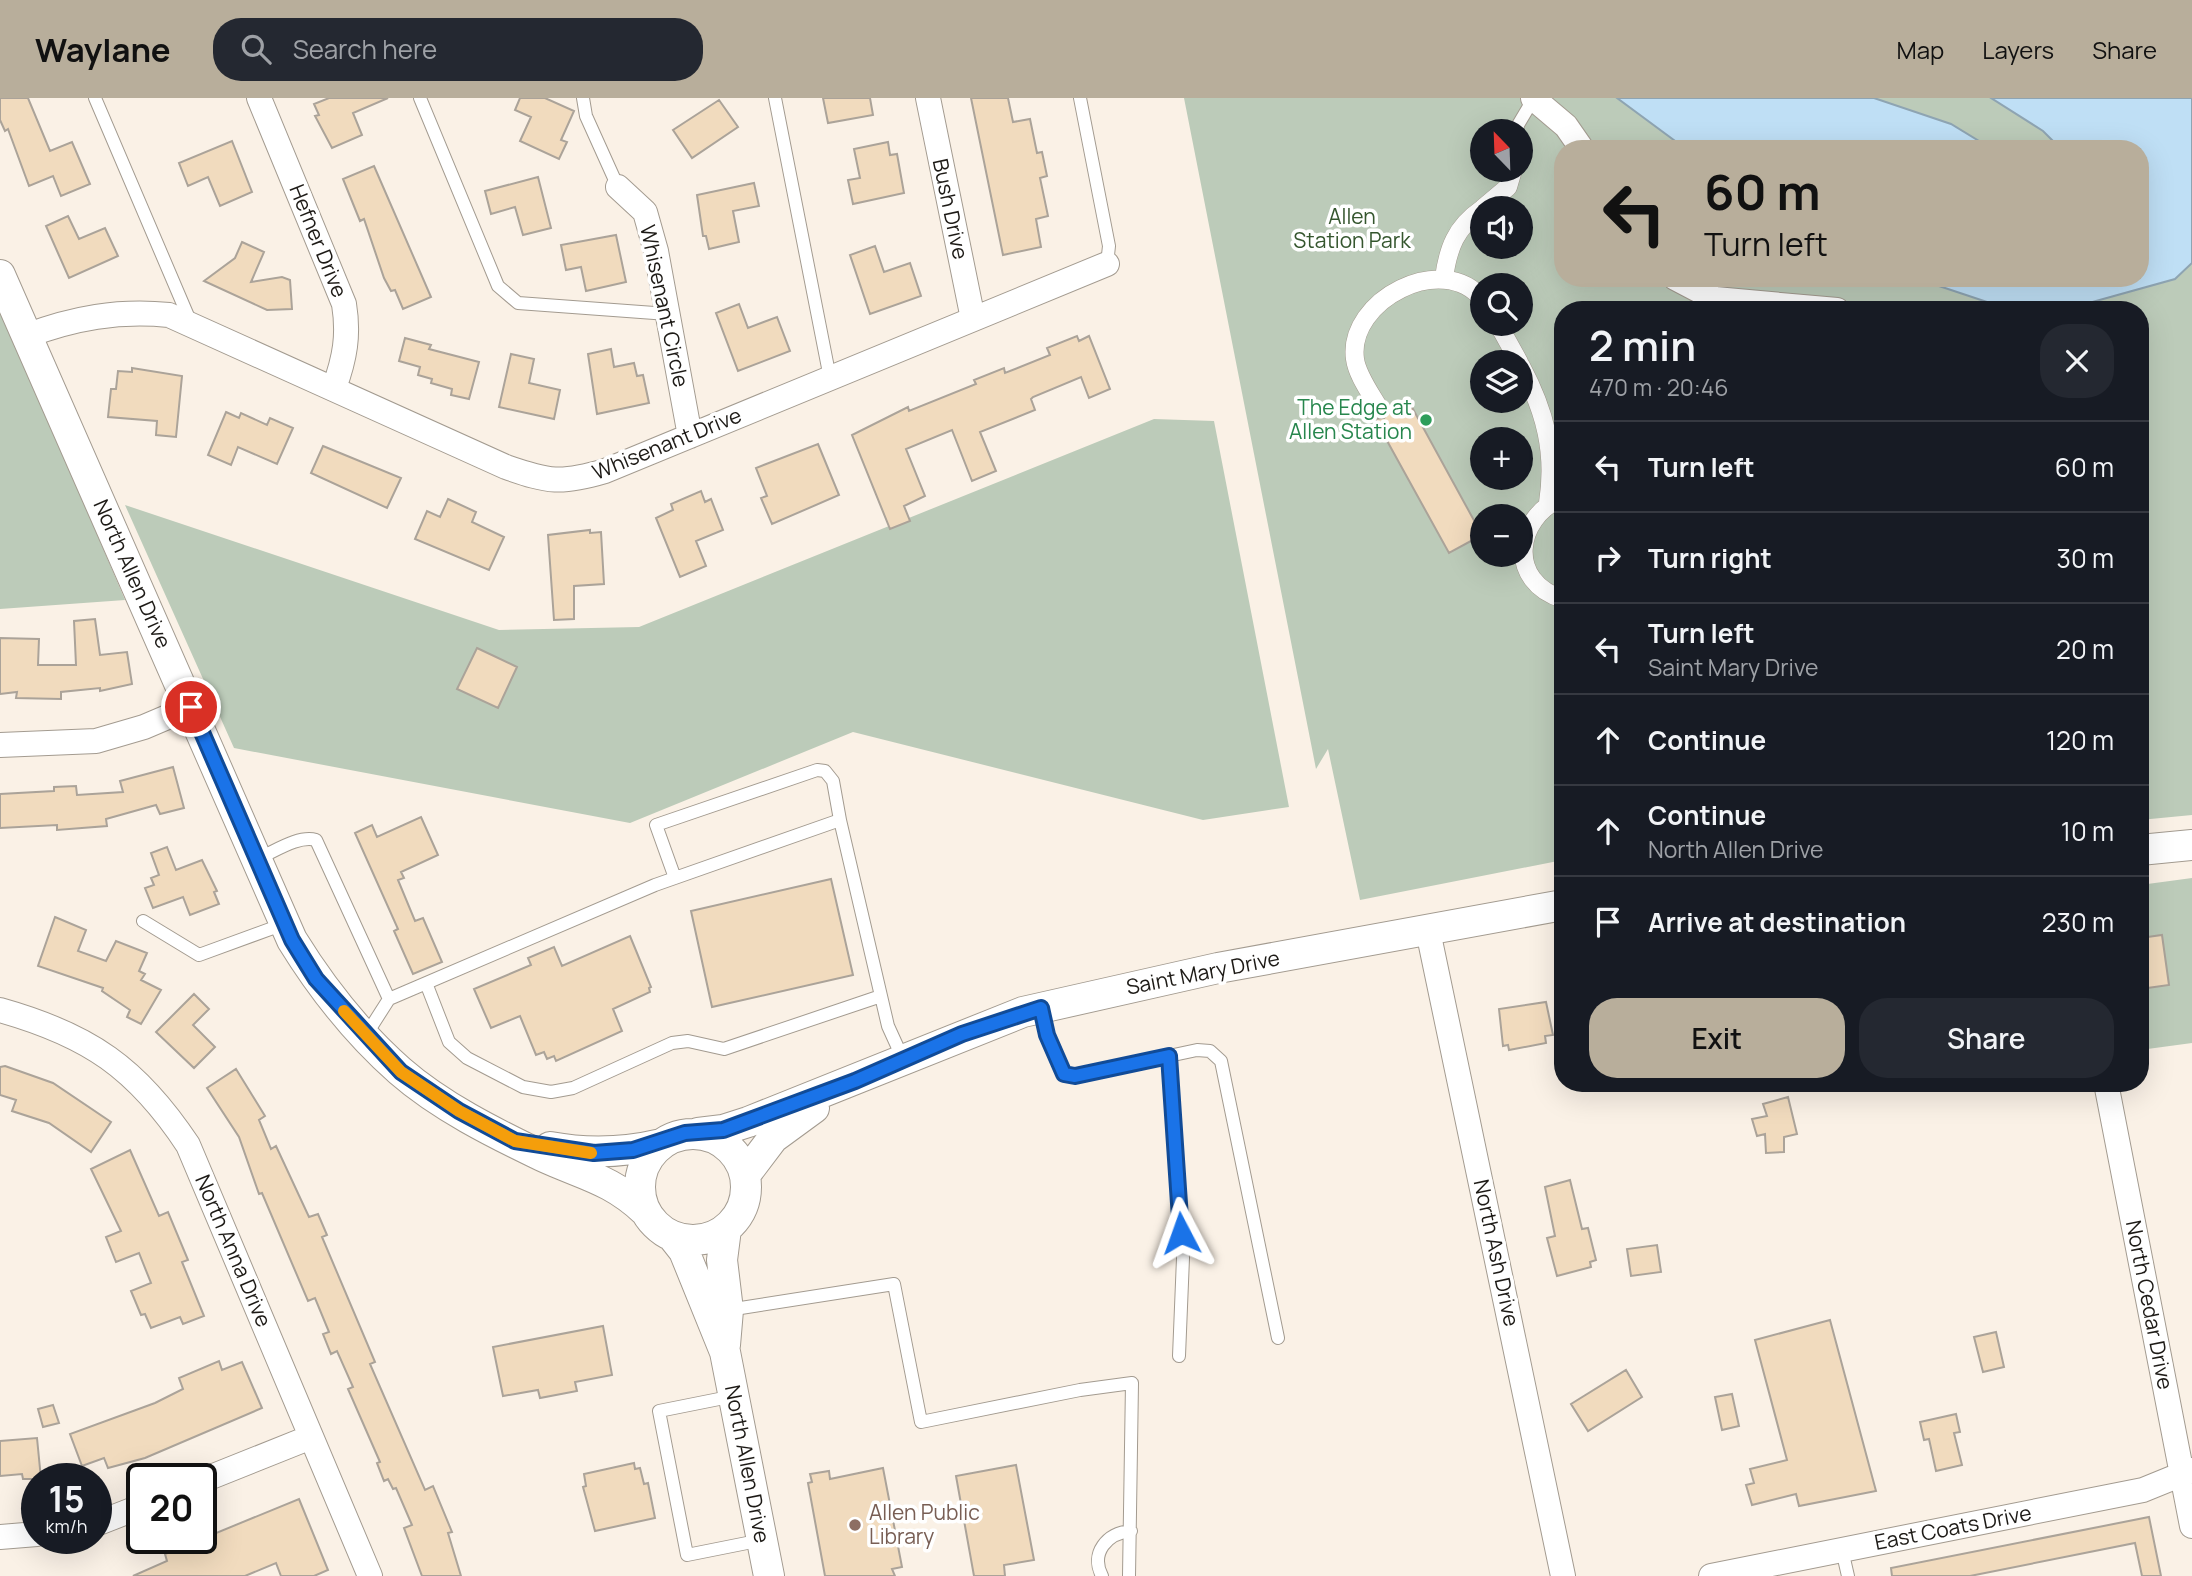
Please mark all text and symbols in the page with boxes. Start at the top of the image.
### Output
search box [213,18,703,81]
text: Waylane [35,27,171,72]
icon: search [237,30,275,68]
text: Search here [293,31,437,67]
text: Map [1897,33,1944,66]
text: Layers [1982,33,2054,66]
text: Share [2092,33,2157,66]
north arrow [1470,119,1533,182]
map controls [1470,119,1533,567]
street label: Bush Drive [927,156,975,262]
text: 60 m [1704,158,1821,225]
icon: left [1589,168,1680,259]
street label: Hefner Drive [284,180,354,301]
button: sound [1470,196,1533,259]
park label: Allen Station Park [1293,202,1411,254]
street label: Whisenant Circle [634,222,696,389]
text: Turn left [1704,222,1828,266]
button: search [1470,273,1533,336]
text: 2 min [1589,316,1696,374]
button: close [2040,324,2114,398]
button: layers [1470,350,1533,413]
text: 470 m · 20:46 [1589,371,1729,403]
place label: The Edge at Allen Station [1289,393,1412,445]
street label: Whisenant Drive [588,400,745,486]
marker: The Edge at Allen Station [1418,412,1434,428]
button: + [1470,427,1533,490]
icon: left [1589,448,1627,486]
text: Turn left [1648,449,1755,485]
text: 60 m [2055,449,2114,485]
street label: North Allen Drive [88,495,178,653]
button: − [1470,504,1533,567]
icon: right [1589,539,1627,577]
text: Turn right [1648,540,1772,576]
text: 30 m [2057,540,2114,576]
text: Turn left [1648,615,1755,651]
icon: left [1589,630,1627,668]
text: 20 m [2056,631,2114,667]
text: Saint Mary Drive [1648,651,1819,683]
pin [161,677,221,737]
icon: arrive [172,688,210,726]
icon: ahead [1589,721,1627,759]
text: Continue [1648,722,1766,758]
text: 120 m [2046,722,2114,758]
text: Continue [1648,797,1766,833]
icon: ahead [1589,812,1627,850]
text: 10 m [2061,813,2114,849]
text: North Allen Drive [1648,833,1824,865]
icon: arrive [1589,903,1627,941]
text: Arrive at destination [1648,904,1906,940]
text: 230 m [2042,904,2114,940]
street label: Saint Mary Drive [1124,943,1282,1001]
button: Exit [1589,998,1845,1078]
button: Share [1859,998,2114,1078]
street label: North Anna Drive [189,1170,279,1331]
street label: North Ash Drive [1468,1177,1526,1329]
position arrow [1144,1196,1218,1270]
street label: North Cedar Drive [2120,1218,2180,1392]
street label: North Allen Drive [719,1382,777,1545]
speed limit sign: 20 [126,1463,217,1554]
text: 15 [49,1475,84,1523]
place label: Allen Public Library [869,1498,980,1550]
street label: East Coats Drive [1872,1498,2034,1556]
text: km/h [46,1514,87,1538]
marker: Allen Public Library [847,1517,863,1533]

